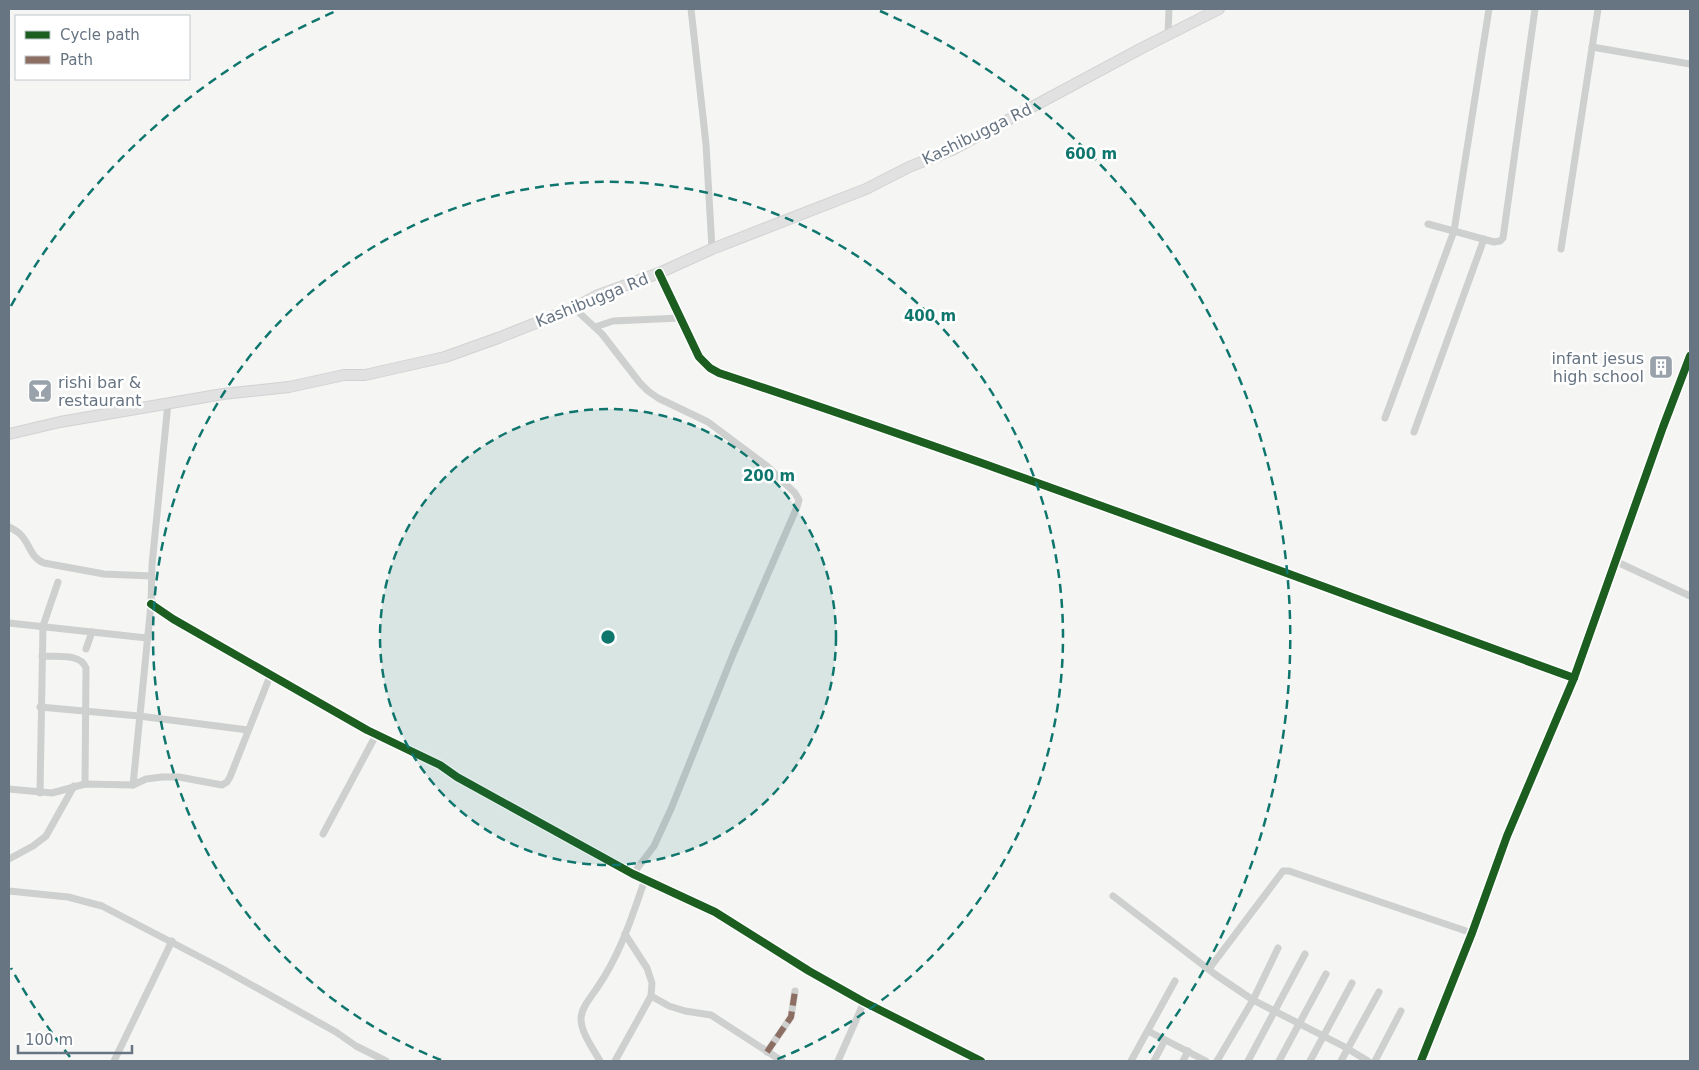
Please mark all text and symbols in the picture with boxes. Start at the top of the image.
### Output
legend [15,15,190,80]
text: Cycle path [60,26,140,44]
text: Path [60,51,93,69]
street label: Kashibugga Rd [919,99,1035,169]
text: 600 m [1065,145,1117,163]
street label: Kashibugga Rd [533,269,651,331]
text: 400 m [904,307,956,325]
place label: infant jesus high school [1551,349,1644,386]
building icon: infant jesus high school [1648,354,1674,380]
place label: rishi bar & restaurant [58,373,141,410]
bar icon: rishi bar & restaurant [27,378,53,404]
text: 200 m [743,467,795,485]
centre of rings [599,628,617,646]
scale bar [18,1022,131,1054]
text: 100 m [25,1031,73,1049]

